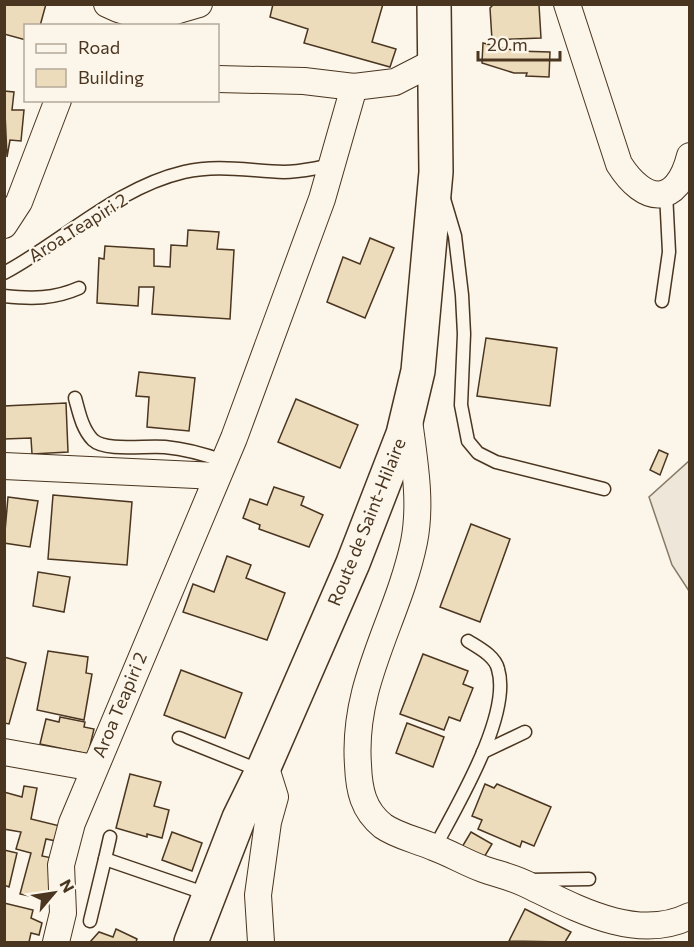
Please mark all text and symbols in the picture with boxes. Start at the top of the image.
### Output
legend [24,24,219,102]
scale bar [478,24,560,62]
text: 20 m [487,33,528,55]
text: Road [78,36,120,58]
text: Building [78,66,144,88]
street label: Aroa Teapiri 2 [24,188,131,266]
street label: Route de Saint-Hilaire [322,435,410,609]
street label: Aroa Teapiri 2 [87,649,151,761]
north arrow [24,863,84,923]
text: N [56,876,79,895]

